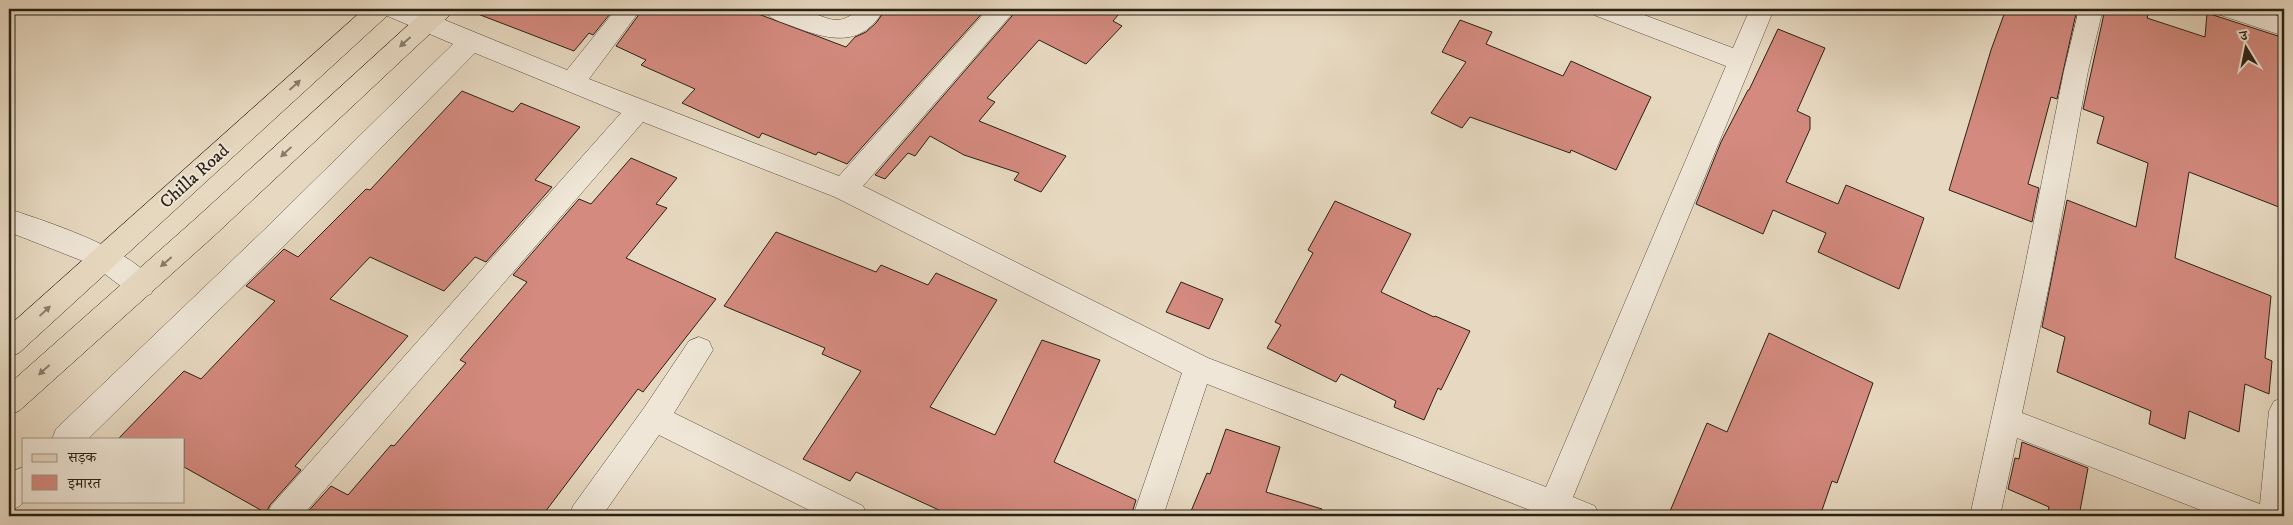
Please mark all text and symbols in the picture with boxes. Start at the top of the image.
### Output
north arrow [2220,22,2270,72]
text: उ [2238,27,2250,46]
one-way arrow [399,37,412,48]
one-way arrow [288,79,300,91]
street label: Chilla Road [155,140,234,214]
one-way arrow [280,146,292,158]
one-way arrow [161,256,173,268]
one-way arrow [38,305,50,317]
one-way arrow [39,364,51,376]
legend [22,438,185,502]
text: सड़क [67,448,97,467]
text: इमारत [67,474,102,493]

